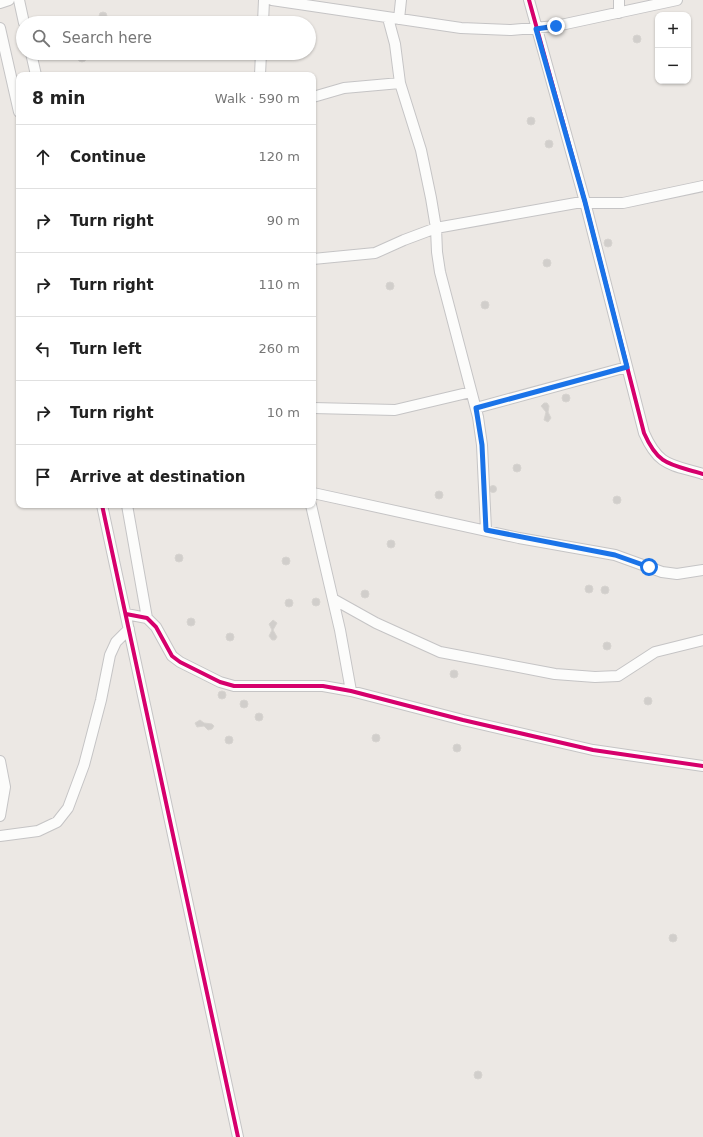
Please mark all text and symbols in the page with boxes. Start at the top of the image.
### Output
map controls [655,12,691,84]
button: + [655,12,691,48]
search box [16,16,316,60]
route end [547,17,565,35]
icon: search [30,27,52,49]
text: Search here [62,29,152,47]
button: − [655,48,691,84]
text: 8 min [32,88,85,108]
text: Walk · 590 m [215,91,300,106]
icon: ahead [32,146,54,168]
text: Continue [70,148,146,166]
text: 120 m [258,149,300,164]
icon: right [32,210,54,232]
text: Turn right [70,212,154,230]
text: 90 m [267,213,300,228]
icon: right [32,274,54,296]
text: Turn right [70,276,154,294]
text: 110 m [258,277,300,292]
icon: left [32,338,54,360]
text: Turn left [70,340,142,358]
text: 260 m [258,341,300,356]
icon: right [32,402,54,424]
text: Turn right [70,404,154,422]
text: 10 m [267,405,300,420]
icon: arrive [32,466,54,488]
text: Arrive at destination [70,468,245,486]
route start [640,558,658,576]

